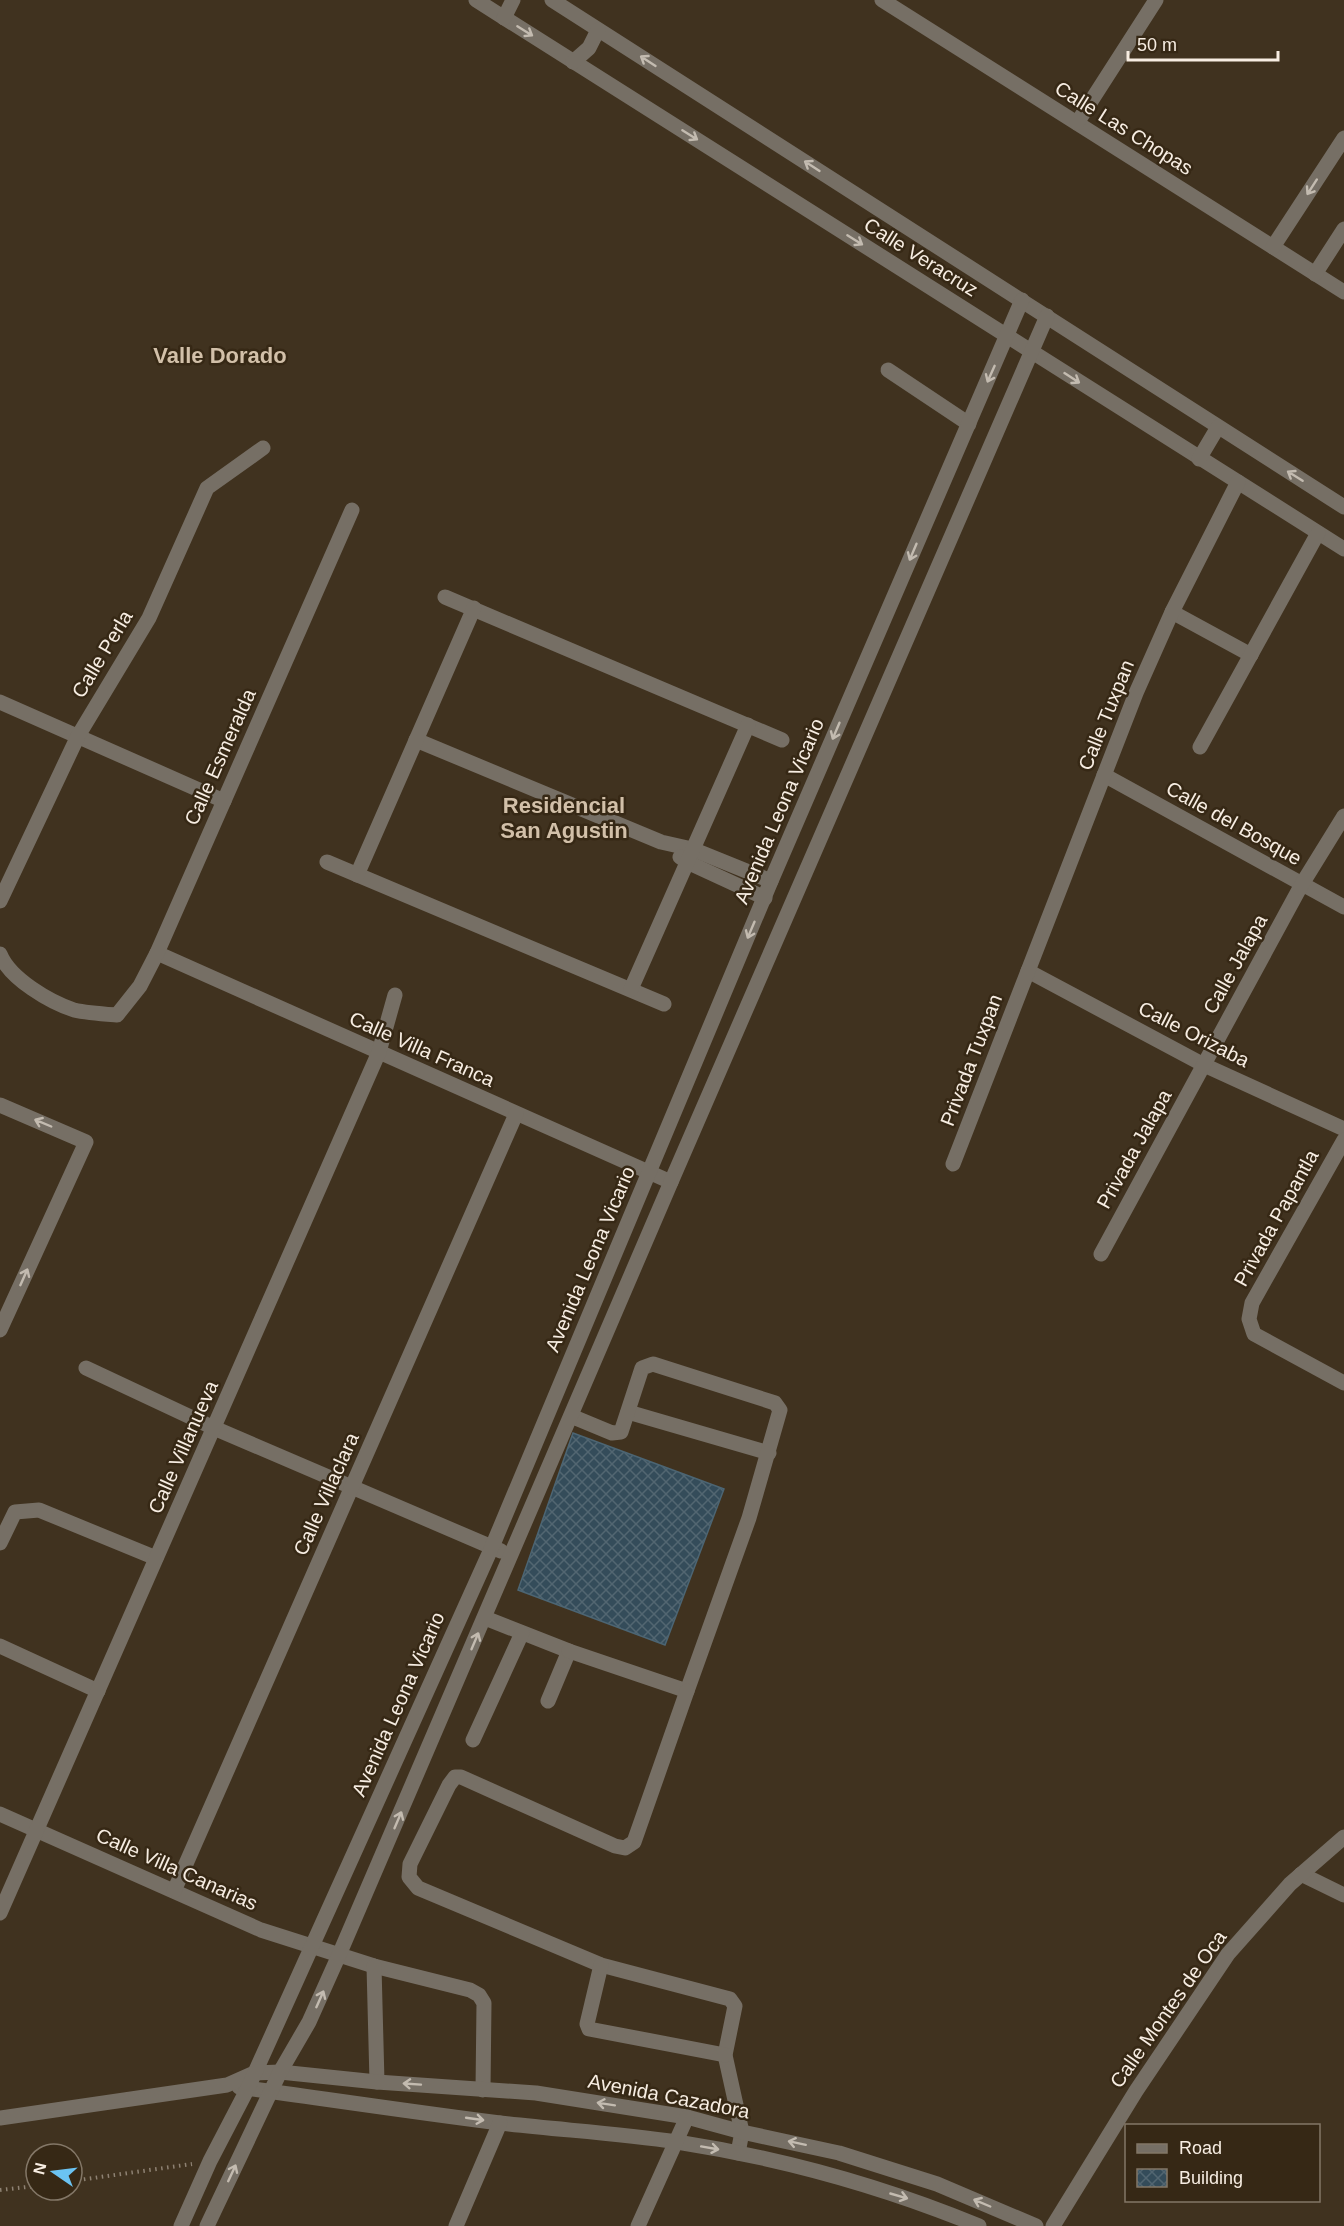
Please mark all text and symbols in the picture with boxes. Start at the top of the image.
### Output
scale bar [1128,24,1278,62]
one-way arrow [516,26,533,38]
text: 50 m [1137,35,1177,55]
one-way arrow [640,55,657,67]
street label: Calle Las Chopas [1051,77,1197,179]
one-way arrow [681,130,698,142]
one-way arrow [804,160,821,172]
one-way arrow [1306,178,1318,195]
street label: Calle Veracruz [860,213,982,301]
one-way arrow [846,234,863,246]
district label: Valle Dorado [153,343,287,368]
one-way arrow [984,364,996,382]
one-way arrow [1064,372,1080,384]
one-way arrow [1287,469,1304,481]
one-way arrow [907,543,918,561]
street label: Calle Perla [67,606,137,702]
street label: Calle Tuxpan [1074,657,1138,773]
street label: Calle Esmeralda [180,685,260,828]
street label: Avenida Leona Vicario [730,715,828,907]
one-way arrow [830,722,841,740]
street label: Calle del Bosque [1163,777,1305,869]
district label: Residencial San Agustin [500,793,628,843]
street label: Calle Jalapa [1199,910,1272,1017]
one-way arrow [745,920,756,939]
street label: Privada Tuxpan [936,991,1006,1129]
street label: Calle Orizaba [1135,997,1254,1072]
street label: Calle Villa Franca [346,1007,499,1091]
street label: Privada Jalapa [1092,1085,1176,1212]
one-way arrow [34,1117,52,1128]
street label: Privada Papantla [1229,1145,1323,1290]
street label: Avenida Leona Vicario [541,1163,639,1355]
one-way arrow [19,1269,31,1287]
street label: Calle Villanueva [144,1376,222,1517]
street label: Calle Villaclara [289,1428,363,1559]
street label: Avenida Leona Vicario [347,1608,449,1800]
one-way arrow [470,1633,481,1651]
one-way arrow [393,1812,404,1830]
street label: Calle Villa Canarias [93,1824,261,1914]
street label: Calle Montes de Oca [1105,1925,1231,2092]
one-way arrow [314,1990,326,2008]
street label: Avenida Cazadora [586,2070,753,2123]
one-way arrow [402,2078,422,2089]
one-way arrow [596,2099,616,2110]
one-way arrow [464,2114,484,2125]
legend [1125,2124,1320,2202]
one-way arrow [787,2137,806,2149]
text: Road [1179,2138,1222,2158]
north arrow [24,2142,84,2202]
one-way arrow [700,2143,719,2154]
text: N [30,2161,50,2176]
one-way arrow [227,2165,239,2183]
text: Building [1179,2168,1243,2188]
one-way arrow [889,2191,908,2202]
one-way arrow [973,2197,992,2208]

